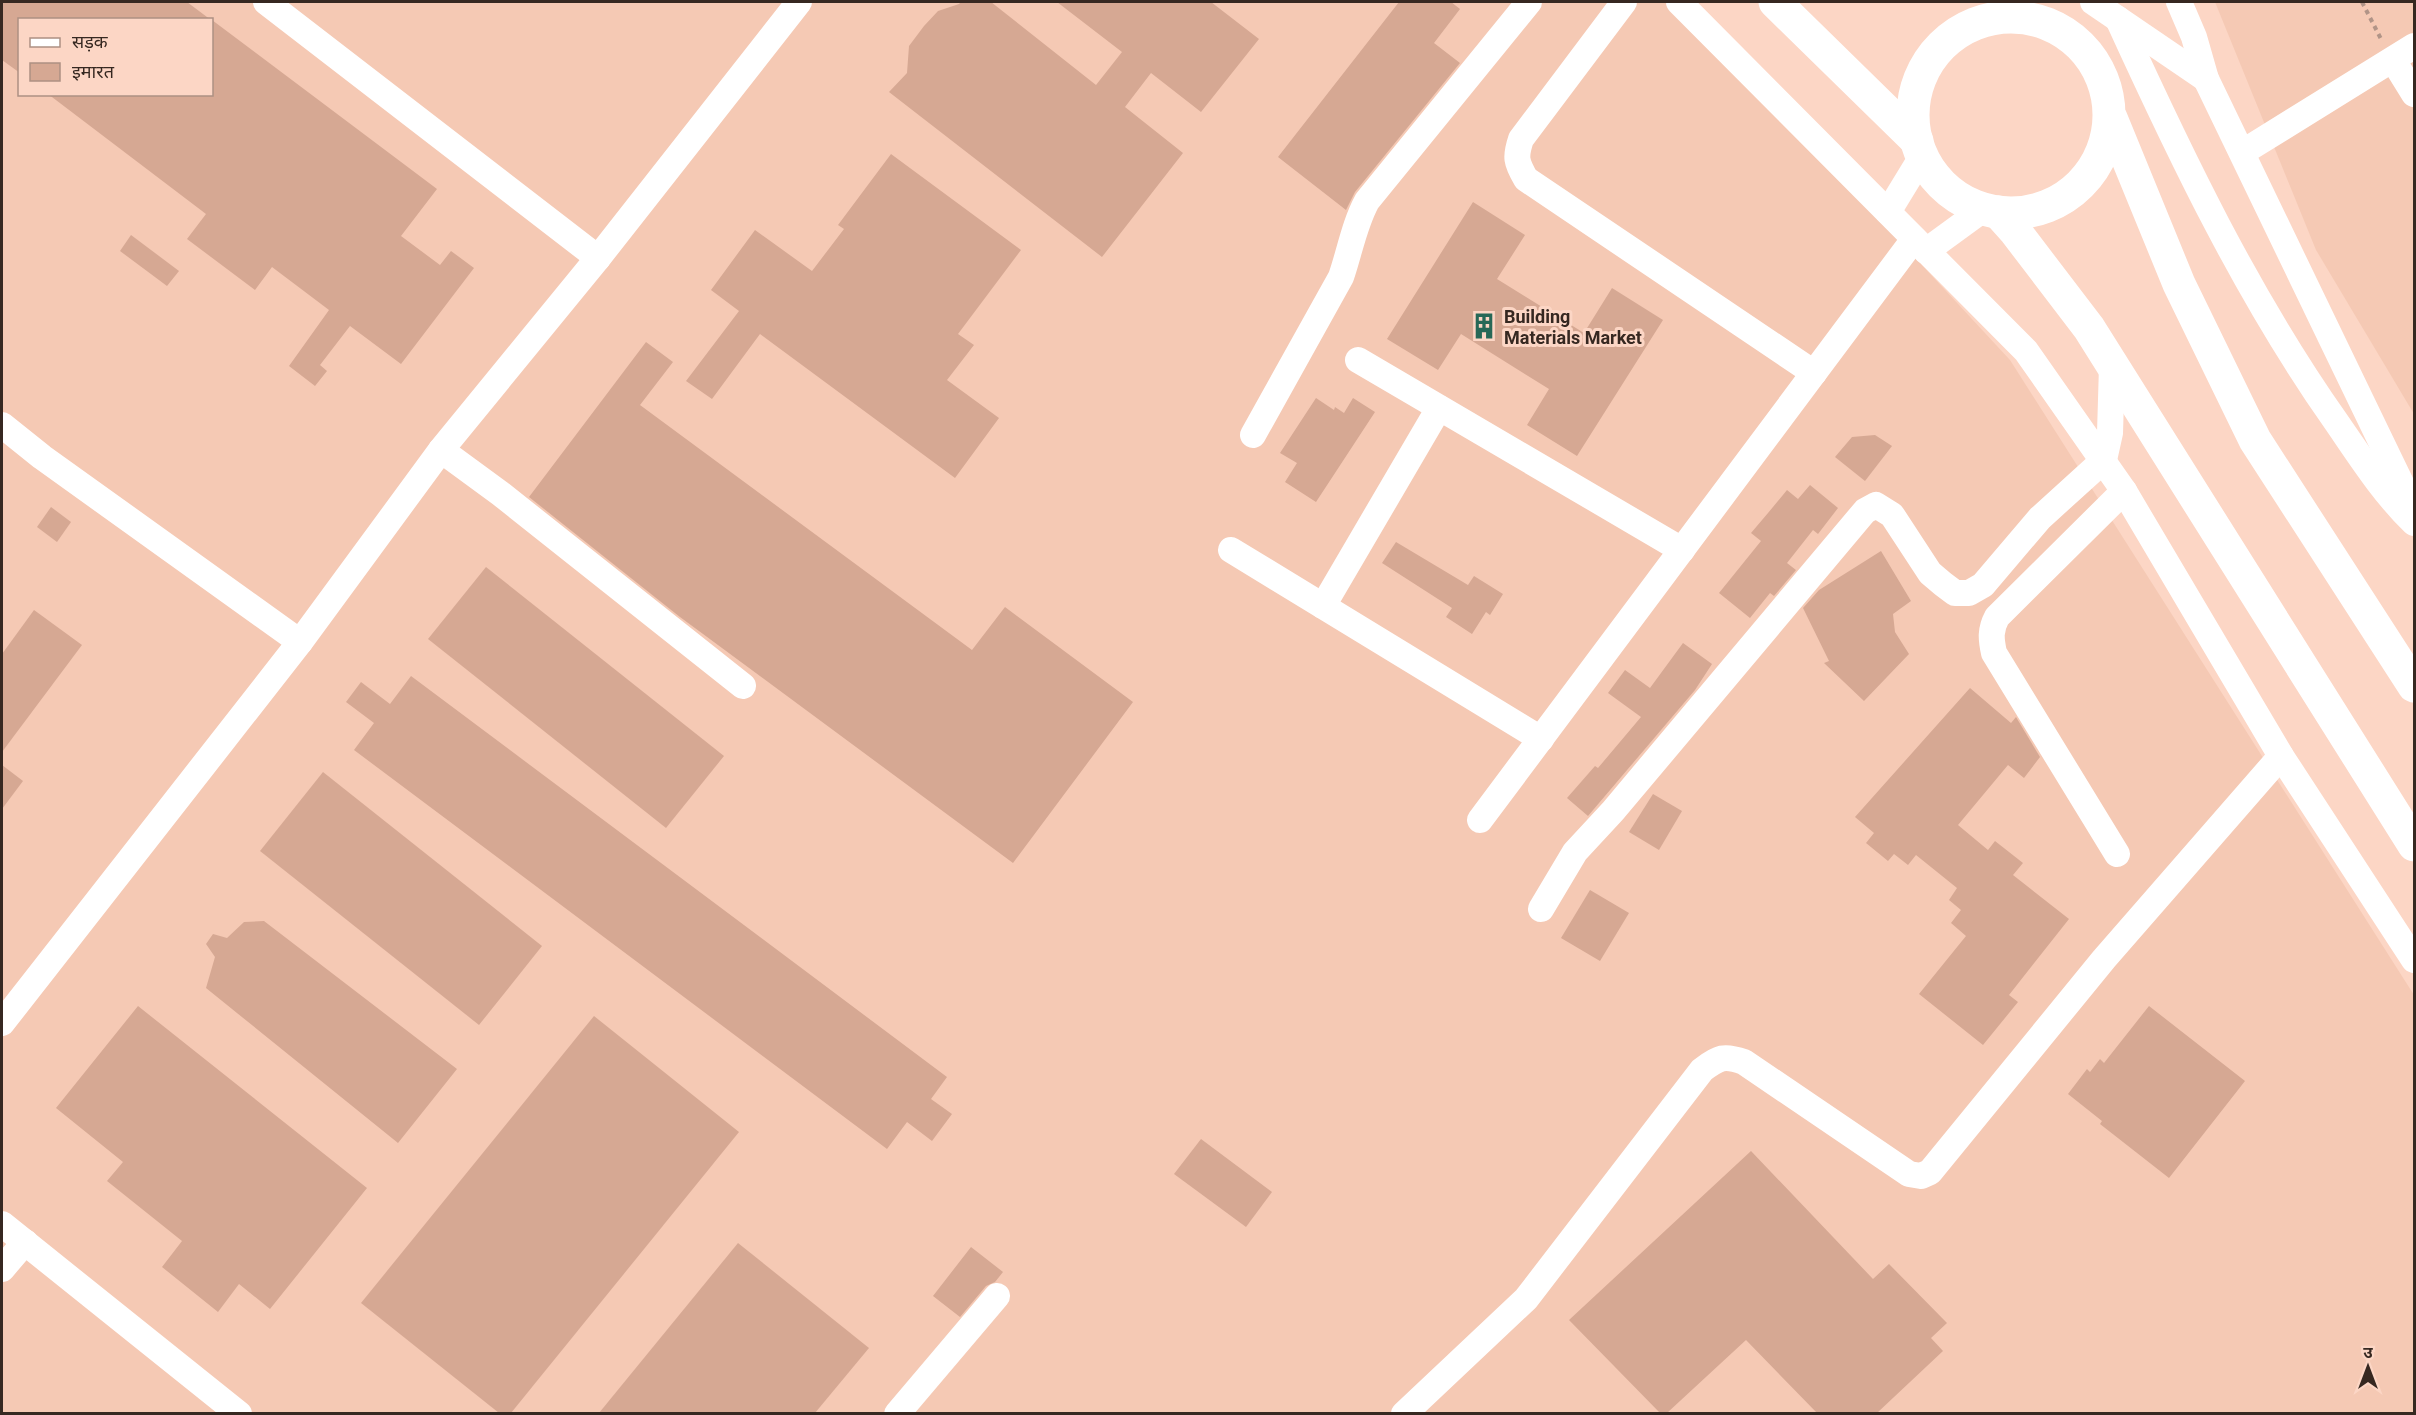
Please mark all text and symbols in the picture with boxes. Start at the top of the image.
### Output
legend [18,18,213,96]
text: सड़क [72,31,109,52]
text: इमारत [72,61,115,82]
place label: Building Materials Market [1504,306,1642,348]
building icon: Building Materials Market [1469,311,1499,341]
north arrow [2338,1337,2398,1397]
text: उ [2363,1343,2373,1362]

